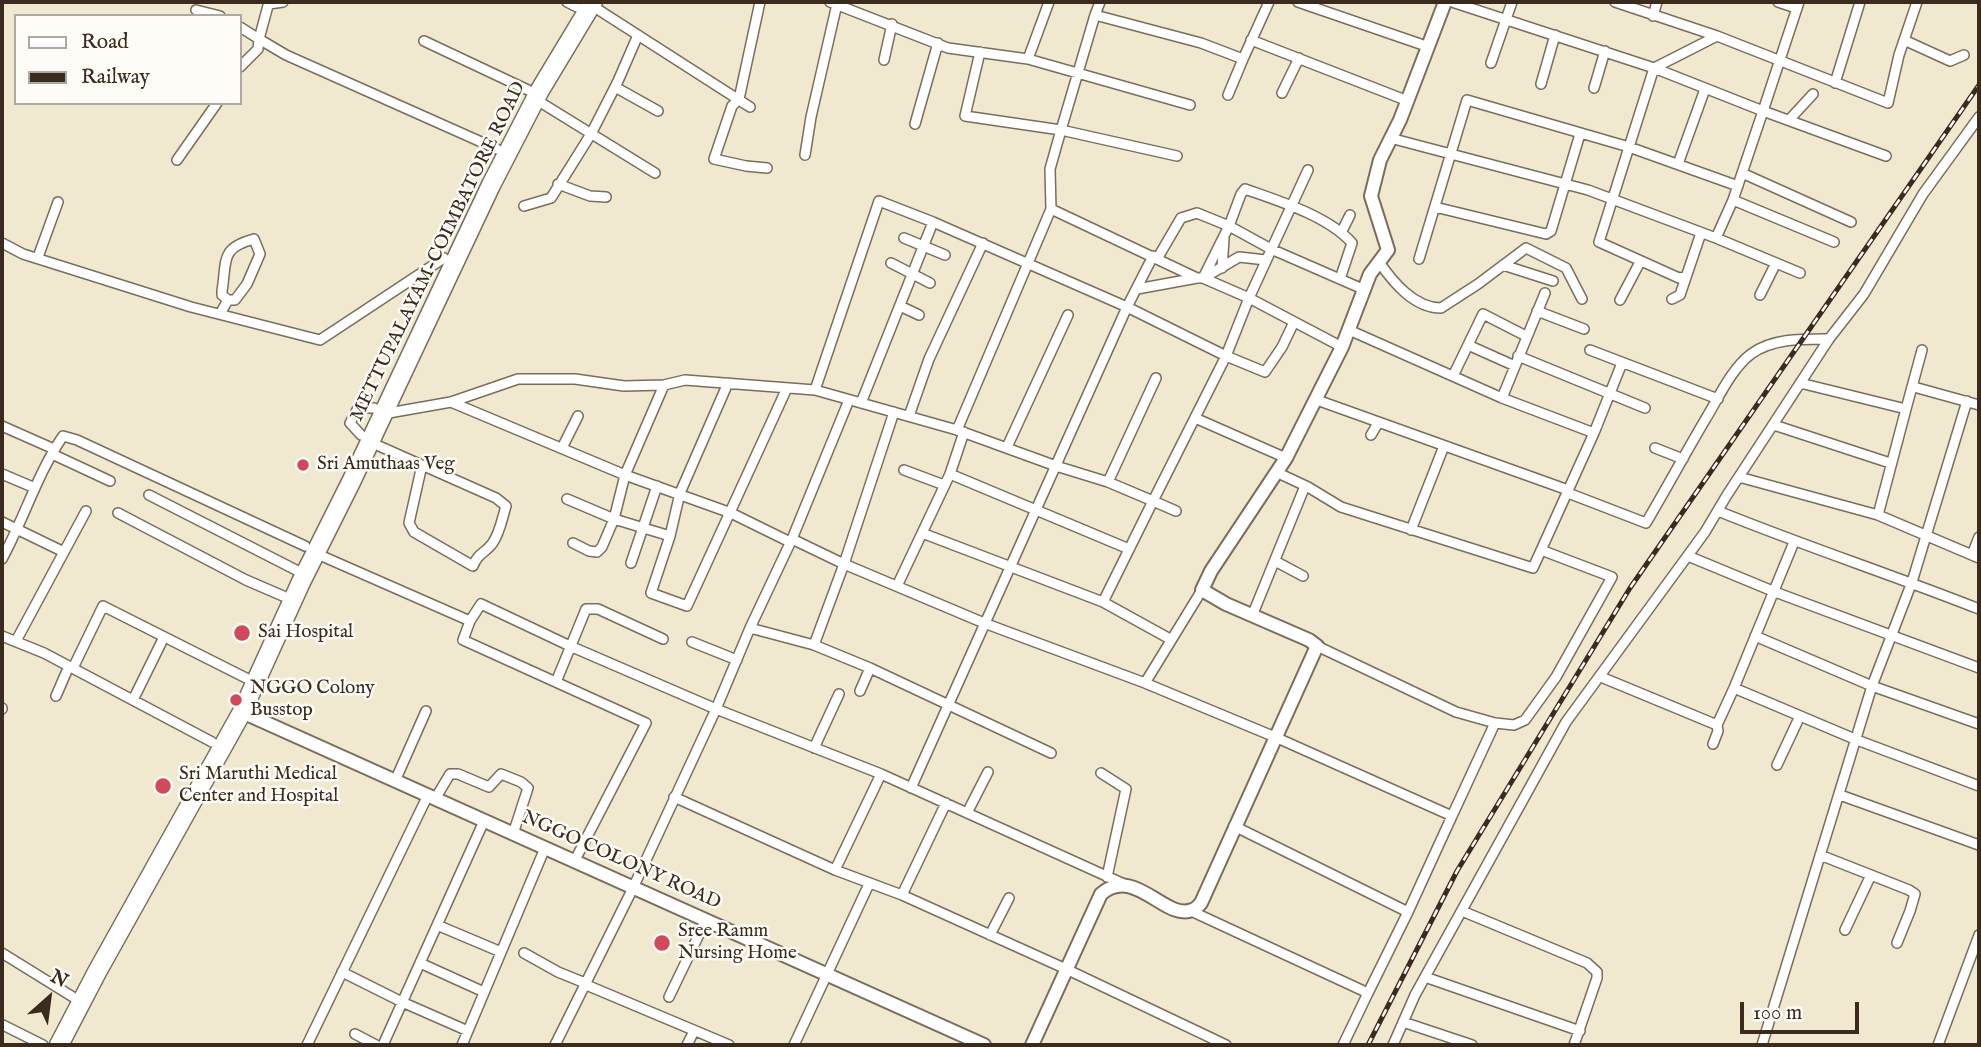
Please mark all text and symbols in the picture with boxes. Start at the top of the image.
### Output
legend [14,14,242,105]
text: Road [81,29,128,56]
text: Railway [81,64,150,91]
street label: METTUPALAYAM-COIMBATORE ROAD [347,78,531,426]
place label: Sri Amuthaas Veg [317,454,455,476]
marker: Sri Amuthaas Veg [295,457,311,473]
place label: Sai Hospital [258,622,353,644]
marker: Sai Hospital [232,623,252,643]
place label: NGGO Colony Busstop [250,678,375,722]
marker: NGGO Colony Busstop [228,692,244,708]
place label: Sri Maruthi Medical Center and Hospital [179,764,338,808]
marker: Sri Maruthi Medical Center and Hospital [153,776,173,796]
street label: NGGO COLONY ROAD [518,807,724,915]
place label: Sree Ramm Nursing Home [678,921,797,965]
marker: Sree Ramm Nursing Home [652,933,672,953]
north arrow [14,963,84,1033]
text: N [46,965,72,994]
scale bar [1743,988,1862,1032]
text: 100 m [1753,1000,1802,1027]

